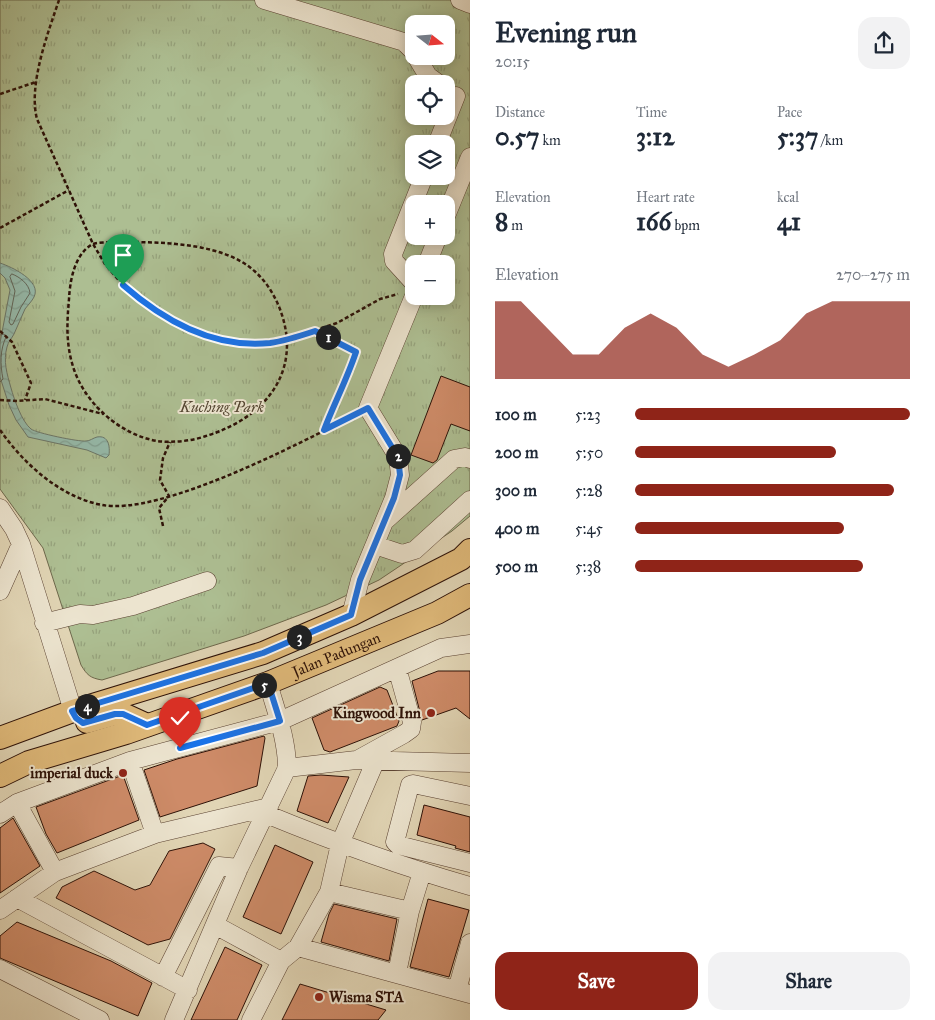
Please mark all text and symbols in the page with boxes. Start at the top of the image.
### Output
north arrow [405,15,455,65]
map controls [405,15,455,305]
text: Evening run [495,15,637,50]
button: share [858,17,910,69]
text: 20:15 [495,52,530,71]
button: locate [405,75,455,125]
text: Distance [495,104,545,121]
text: Time [636,104,667,121]
text: Pace [777,104,802,121]
text: 0.57 [495,121,539,152]
text: 3:12 [636,121,675,152]
text: 5:37 [777,121,818,152]
text: km [539,132,561,149]
text: /km [818,132,843,149]
button: layers [405,135,455,185]
text: Elevation [495,189,551,206]
text: Heart rate [636,189,695,206]
text: kcal [777,189,799,206]
button: + [405,195,455,245]
text: 8 [495,206,508,237]
text: 166 [636,206,671,237]
text: 41 [777,206,801,237]
text: m [508,217,523,234]
text: bpm [671,217,700,234]
pin [102,234,144,285]
icon: arrive [109,241,137,269]
button: − [405,255,455,305]
text: Elevation [495,265,559,284]
text: 270–275 m [836,265,910,284]
pin: 1 [316,324,340,350]
text: 1 [326,329,331,346]
park label: Kuching Park [179,398,264,416]
text: 100 m [495,405,537,424]
text: 5:23 [575,405,601,424]
text: 200 m [495,443,538,462]
text: 5:50 [575,443,603,462]
pin: 2 [386,444,410,468]
text: 2 [395,448,402,465]
text: 300 m [495,481,537,500]
text: 5:28 [575,481,603,500]
text: 400 m [495,519,539,538]
text: 5:45 [575,519,603,538]
text: 500 m [495,557,538,576]
text: 5:38 [575,557,601,576]
pin: 3 [286,624,312,650]
street label: Jalan Padungan [288,628,383,683]
text: 3 [297,629,302,646]
pin: 5 [252,672,276,698]
text: 5 [261,677,268,694]
pin: 4 [74,694,100,718]
pin [159,697,201,748]
text: 4 [84,698,91,715]
icon: check [166,704,194,732]
place label: Kingwood Inn [332,704,422,723]
marker: Kingwood Inn [425,707,437,719]
place label: imperial duck [30,764,114,783]
marker: imperial duck [117,767,129,779]
button: Save [495,952,698,1010]
button: Share [708,952,910,1010]
place label: Wisma STA [329,988,405,1006]
marker: Wisma STA [313,991,325,1003]

